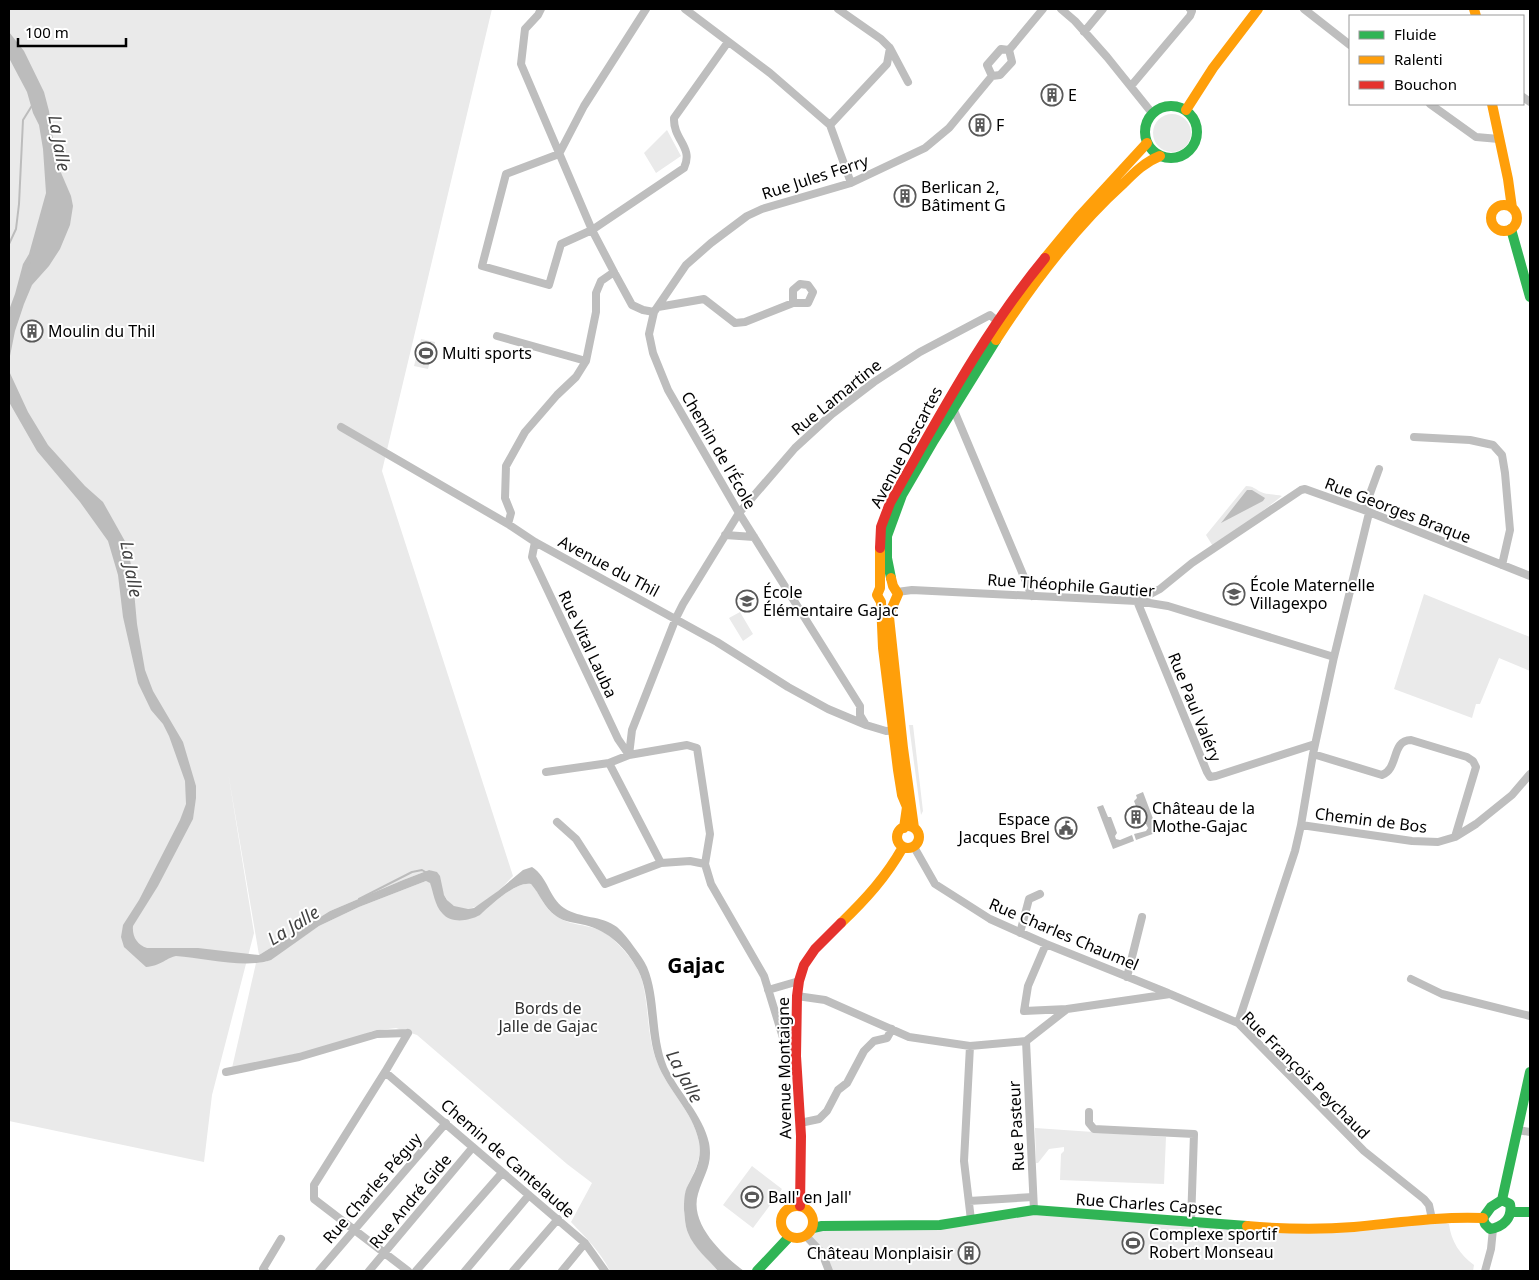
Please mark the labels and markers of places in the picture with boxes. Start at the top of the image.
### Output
building icon: E [1040,83,1064,107]
place label: E [1068,84,1077,106]
building icon: F [968,113,992,137]
place label: F [996,114,1004,136]
place label: Berlican 2, Bâtiment G [921,176,1006,216]
building icon: Berlican 2, Bâtiment G [893,184,917,208]
building icon: Moulin du Thil [20,319,44,343]
place label: Moulin du Thil [48,320,155,342]
sports icon: Multi sports [414,341,438,365]
place label: Multi sports [442,342,532,364]
place label: École Maternelle Villagexpo [1250,574,1375,614]
place label: École Élémentaire Gajac [763,581,899,621]
school or university icon: École Maternelle Villagexpo [1222,582,1246,606]
school or university icon: École Élémentaire Gajac [735,589,759,613]
place label: Château de la Mothe-Gajac [1152,797,1255,837]
building icon: Château de la Mothe-Gajac [1124,805,1148,829]
place label: Espace Jacques Brel [957,808,1050,848]
public building icon: Espace Jacques Brel [1054,816,1078,840]
sports icon: Ball' en Jall' [740,1185,764,1209]
place label: Ball' en Jall' [768,1186,852,1208]
place label: Complexe sportif Robert Monseau [1149,1223,1278,1263]
sports icon: Complexe sportif Robert Monseau [1121,1231,1145,1255]
building icon: Château Monplaisir [957,1241,981,1265]
place label: Château Monplaisir [807,1242,953,1264]

